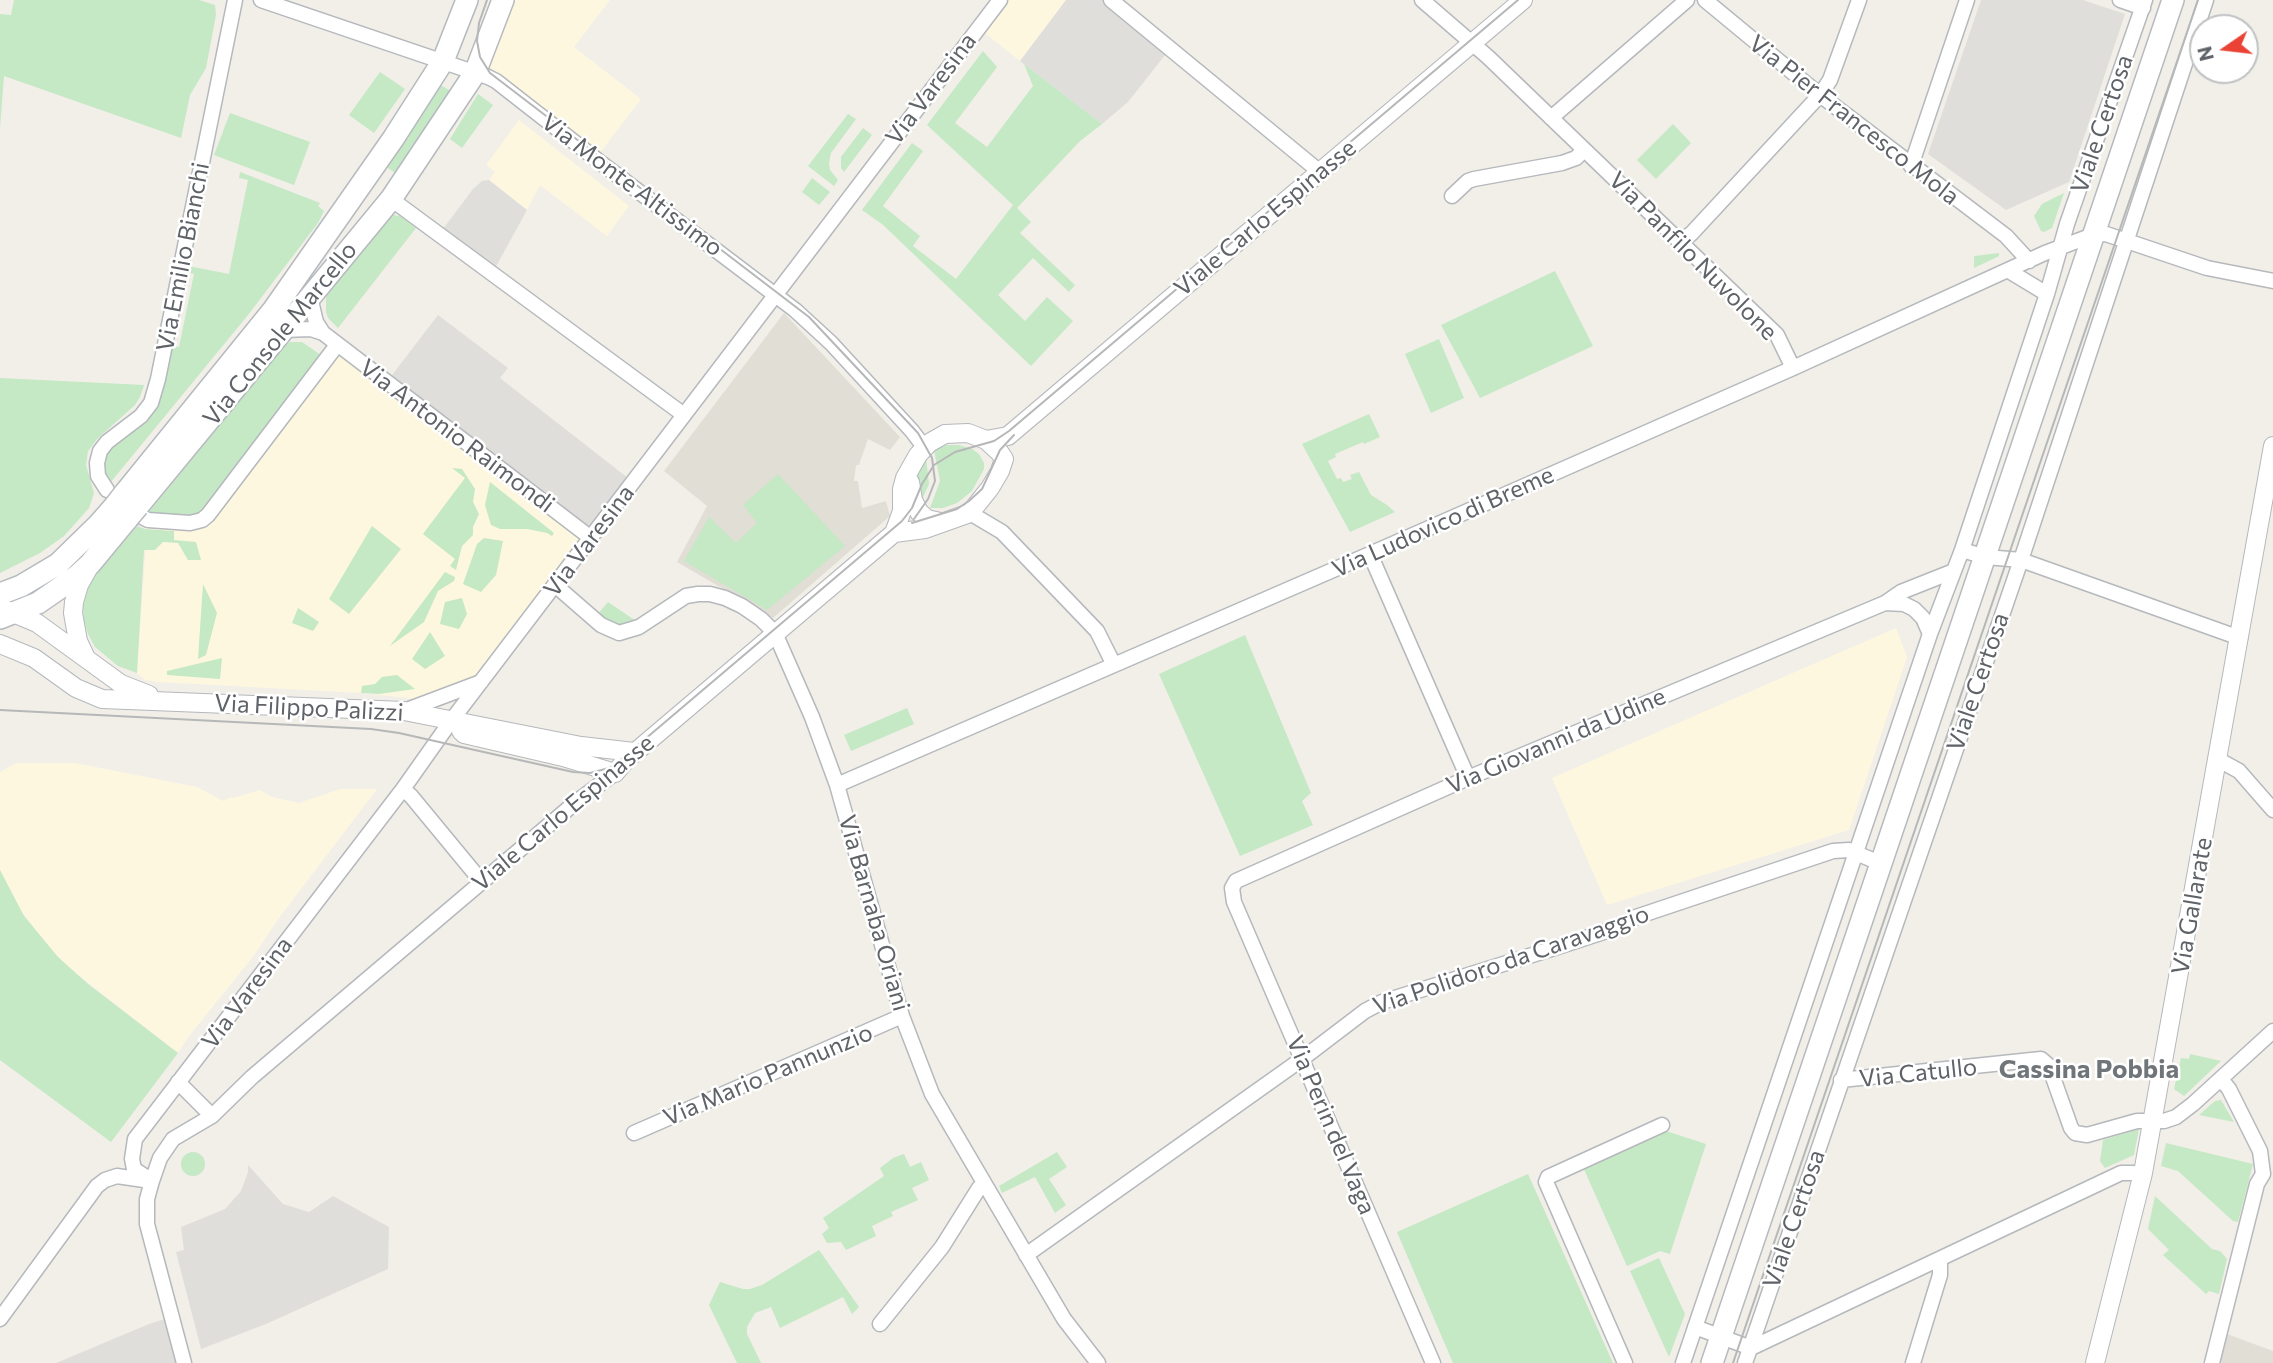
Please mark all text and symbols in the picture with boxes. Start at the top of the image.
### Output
north arrow [2189,14,2259,84]
street label: Via Varesina [880,27,982,151]
street label: Via Pier Francesco Mola [1743,29,1965,211]
text: N [2192,44,2218,63]
street label: Viale Certosa [2065,51,2139,197]
street label: Via Monte Altissimo [536,107,728,263]
street label: Viale Carlo Espinasse [1168,134,1362,302]
street label: Via Emilio Bianchi [151,160,215,354]
street label: Via Panfilo Nuvolone [1603,166,1783,346]
street label: Via Console Marcello [197,236,363,432]
street label: Via Antonio Raimondi [354,353,560,519]
street label: Via Ludovico di Breme [1328,460,1558,584]
street label: Via Varesina [538,479,640,603]
street label: Viale Certosa [1941,609,2015,755]
street label: Via Giovanni da Udine [1442,682,1670,800]
street label: Via Filippo Palizzi [214,689,404,727]
street label: Viale Carlo Espinasse [466,729,660,897]
street label: Via Barnaba Oriani [832,812,916,1014]
street label: Via Gallarate [2166,835,2218,977]
street label: Via Polidoro da Caravaggio [1369,899,1653,1021]
street label: Via Varesina [196,931,298,1055]
street label: Via Mario Pannunzio [659,1018,877,1132]
street label: Via Perin del Vaga [1280,1031,1382,1219]
street label: Via Catullo [1858,1052,1978,1094]
district label: Cassina Pobbia [1999,1053,2179,1085]
street label: Viale Certosa [1757,1146,1831,1292]

